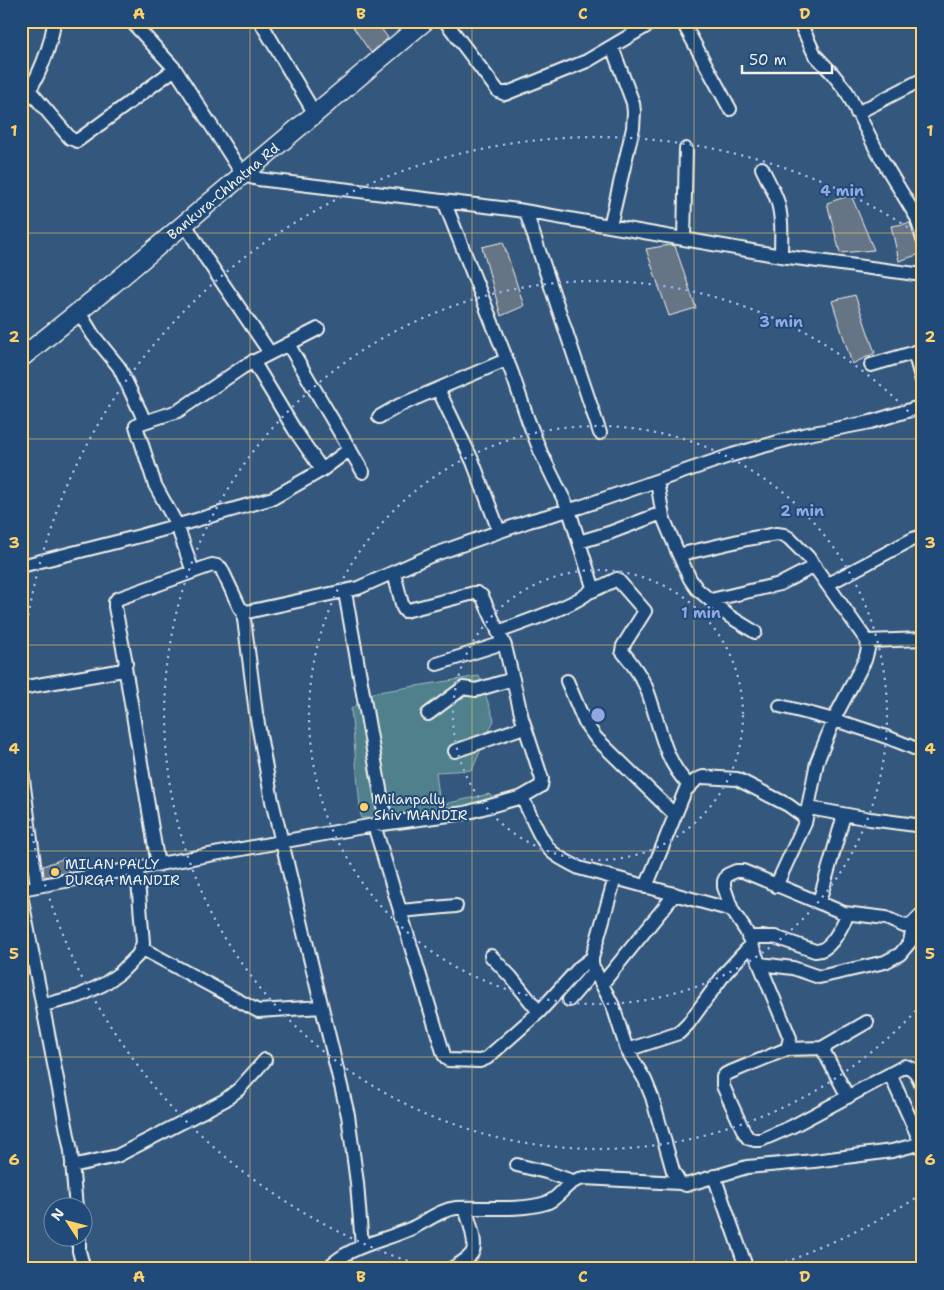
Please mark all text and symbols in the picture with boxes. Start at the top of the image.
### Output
text: A [133,3,145,24]
text: B [356,3,366,24]
text: C [578,3,588,24]
text: D [799,3,811,24]
scale bar [742,42,832,74]
text: 50 m [749,50,787,70]
text: 1 [10,120,18,141]
text: 1 [926,120,934,141]
street label: Bankura-Chhatna Rd [163,139,283,244]
text: 4 min [820,181,864,201]
text: 3 min [759,312,803,332]
text: 2 [8,326,20,347]
text: 2 [924,326,936,347]
text: 2 min [780,501,824,521]
text: 3 [8,532,20,553]
text: 3 [924,532,936,553]
text: 1 min [681,603,721,623]
centre of rings [589,706,607,724]
text: 4 [8,738,20,759]
text: 4 [924,738,936,759]
place label: Milanpally Shiv MANDIR [374,790,468,824]
marker: Milanpally Shiv MANDIR [358,801,370,813]
place label: MILAN PALLY DURGA MANDIR [65,855,180,889]
marker: MILAN PALLY DURGA MANDIR [49,866,61,878]
text: 5 [9,943,19,964]
text: 5 [925,943,935,964]
text: 6 [8,1149,20,1170]
text: 6 [924,1149,936,1170]
north arrow [42,1198,92,1248]
text: N [47,1205,68,1224]
text: A [133,1266,145,1287]
text: B [356,1266,366,1287]
text: C [578,1266,588,1287]
text: D [799,1266,811,1287]

